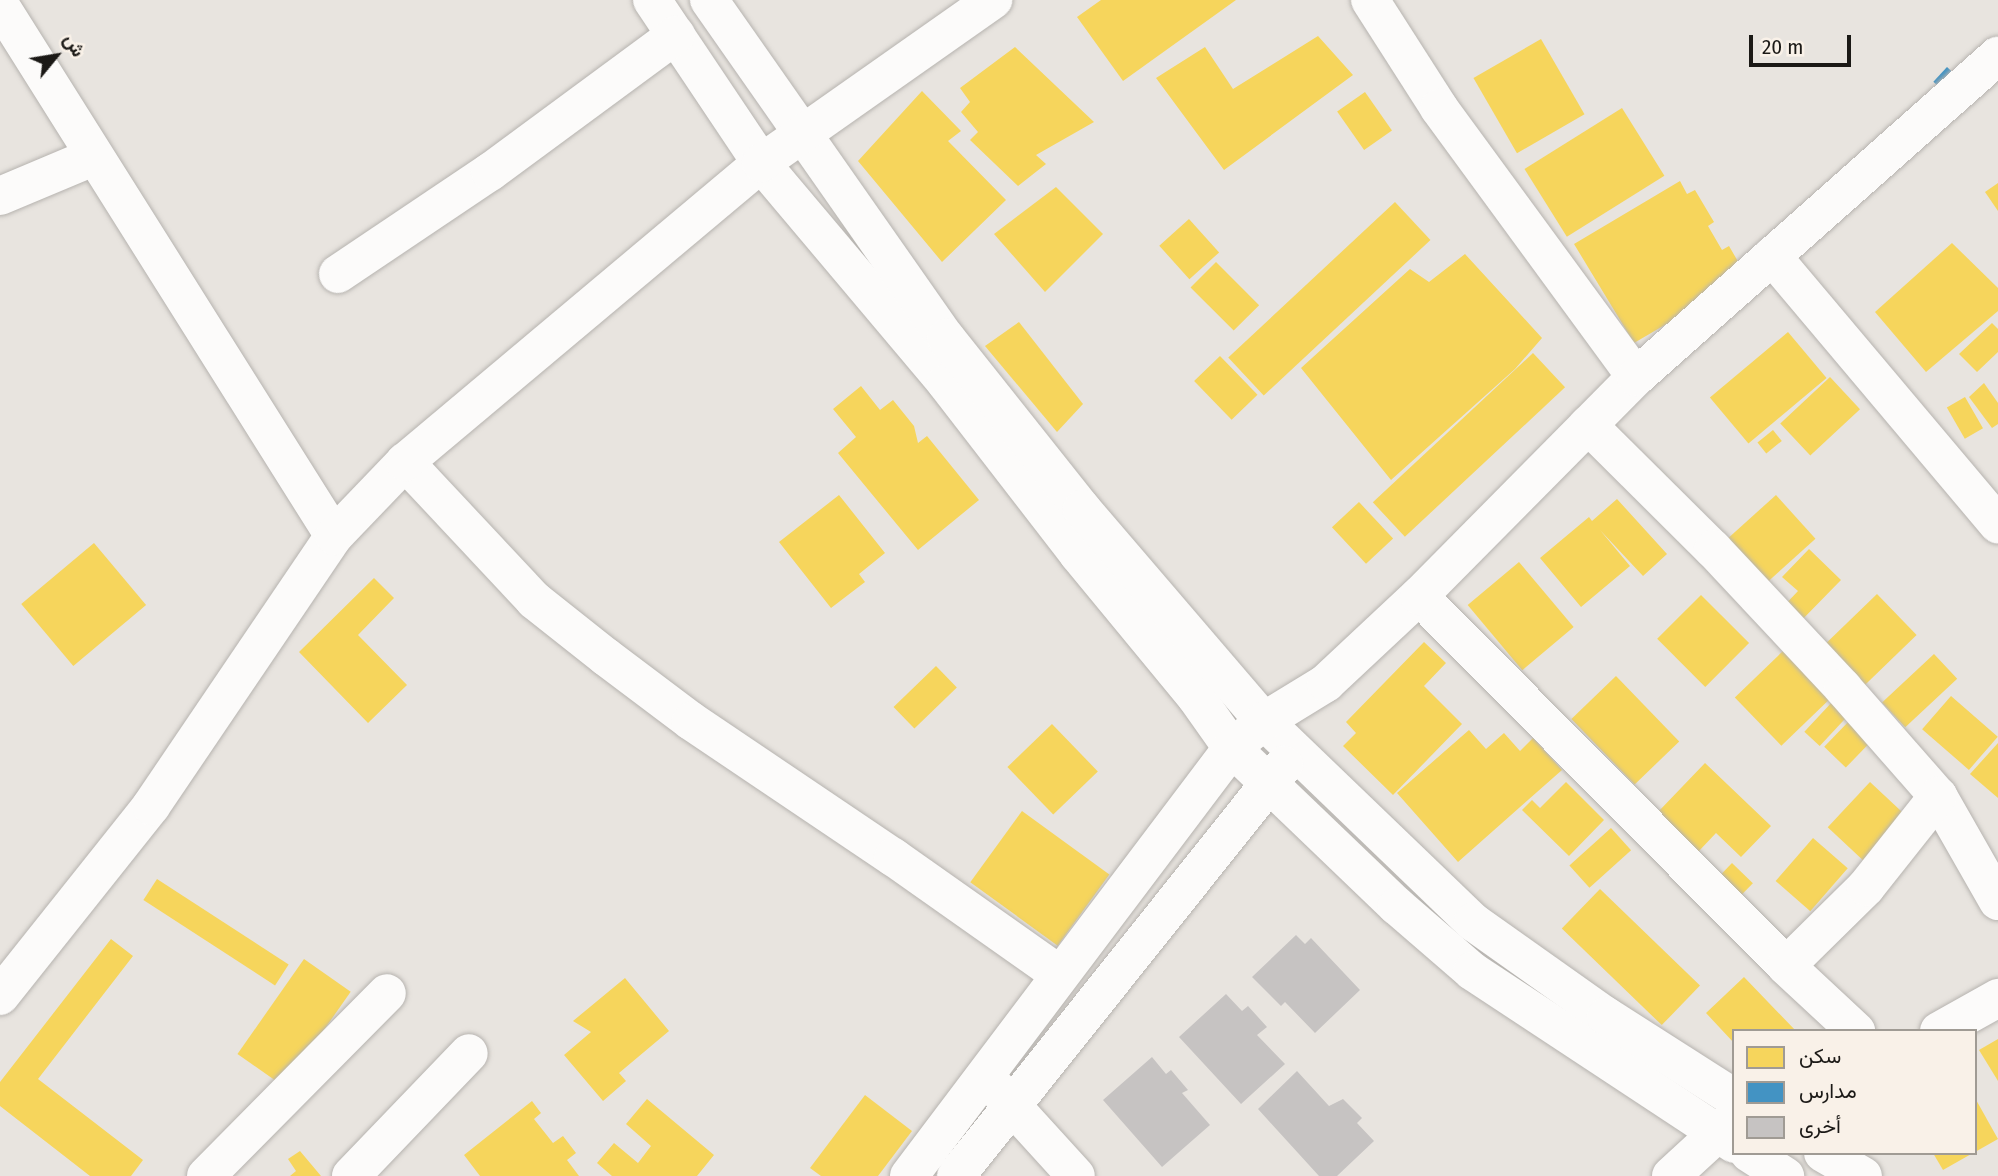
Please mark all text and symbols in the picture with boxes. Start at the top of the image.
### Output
north arrow [21,21,91,91]
scale bar [1753,21,1854,65]
text: ش [59,30,90,61]
text: 20 m [1762,34,1803,60]
legend [1732,1029,1977,1155]
text: سكن [1799,1043,1841,1069]
text: مدارس [1799,1078,1857,1104]
text: أخرى [1799,1113,1841,1139]

